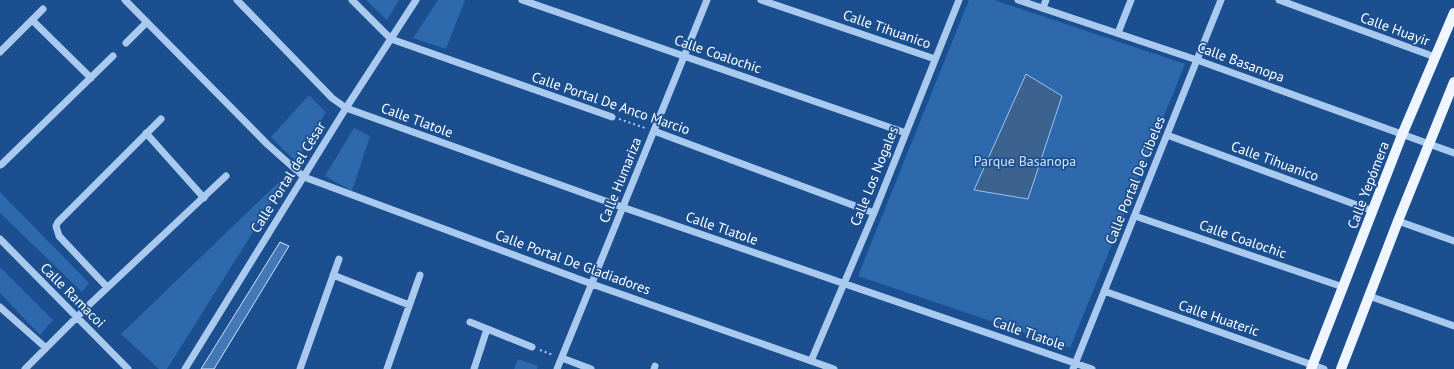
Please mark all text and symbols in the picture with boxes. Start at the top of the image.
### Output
street label: Calle Tihuanico [841,6,933,52]
street label: Calle Huayir [1358,8,1432,50]
street label: Calle Coalochic [672,31,764,77]
street label: Calle Basanopa [1195,38,1287,86]
street label: Calle Portal De Anco Marcio [529,67,693,139]
street label: Calle Tlatole [378,99,456,141]
street label: Calle Portal De Cibeles [1101,113,1169,247]
street label: Calle Portal del César [246,118,330,236]
street label: Calle Los Nogales [846,124,902,228]
street label: Calle Humariza [595,135,645,225]
street label: Calle Tihuanico [1229,137,1321,185]
street label: Calle Yepómera [1343,139,1393,231]
park label: Parque Basanopa [974,152,1076,170]
street label: Calle Tlatole [683,207,761,249]
street label: Calle Coalochic [1197,216,1289,262]
street label: Calle Portal De Gladiadores [493,226,653,299]
street label: Calle Ramacoi [37,259,109,331]
street label: Calle Huateric [1176,296,1262,340]
street label: Calle Tlatole [990,312,1068,354]

